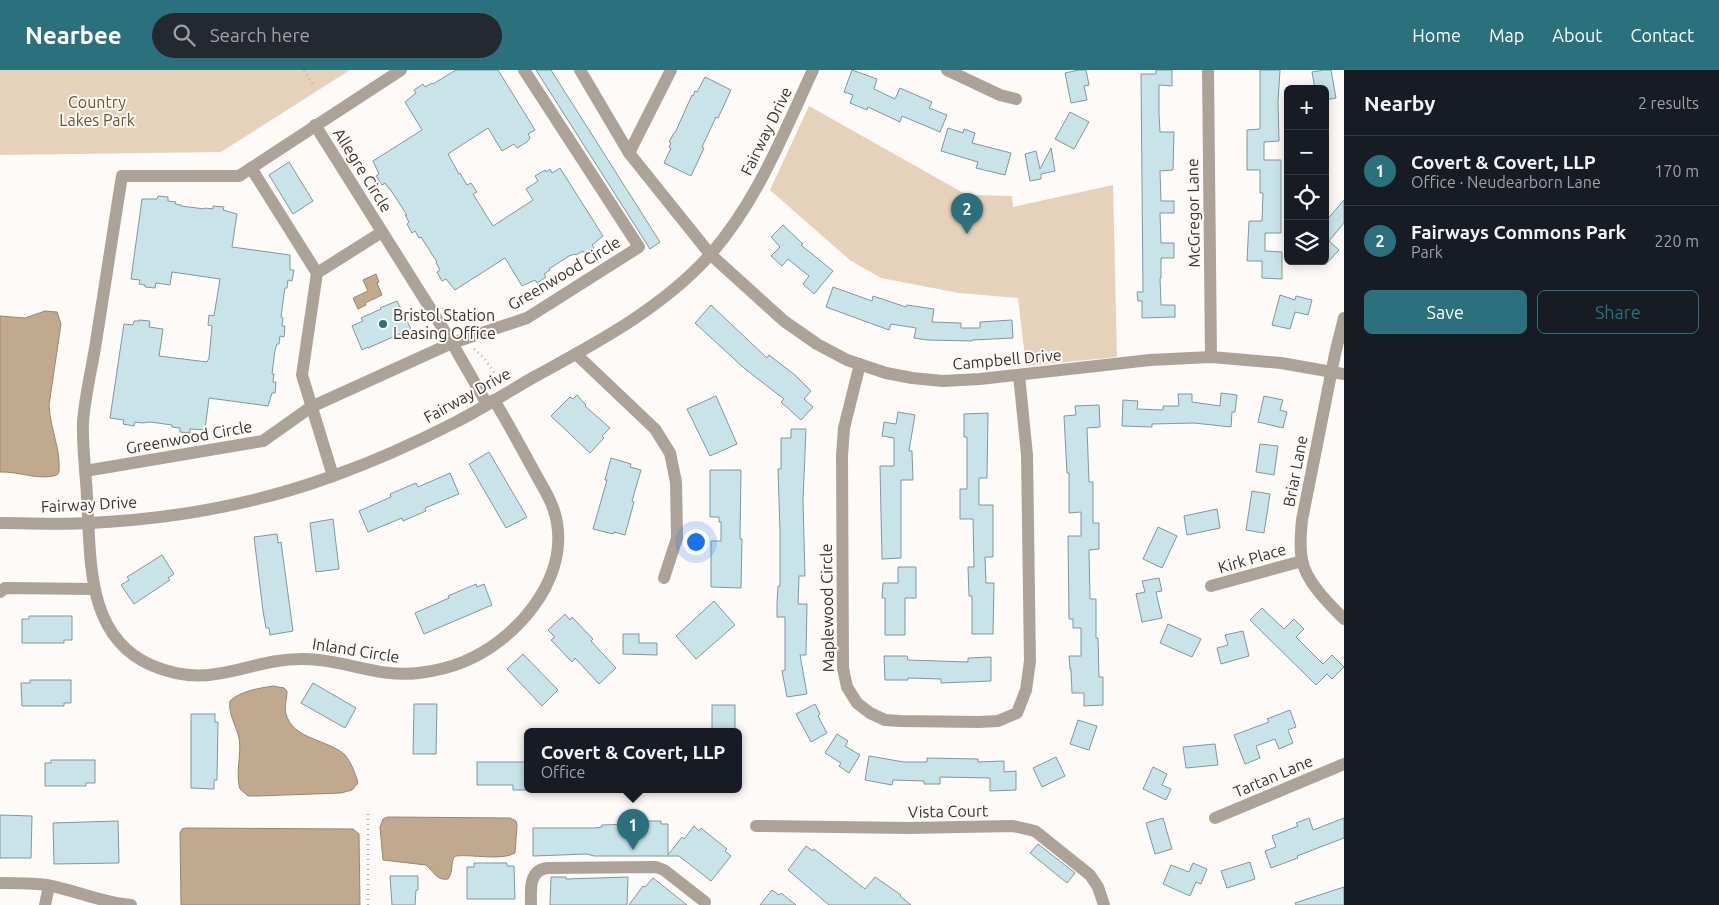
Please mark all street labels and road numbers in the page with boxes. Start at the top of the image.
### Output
street label: Fairway Drive [737,84,795,178]
street label: Allegre Circle [330,125,396,215]
street label: McGregor Lane [1183,158,1203,268]
street label: Greenwood Circle [505,232,623,314]
street label: Campbell Drive [952,345,1062,373]
street label: Fairway Drive [421,364,513,426]
street label: Greenwood Circle [125,417,253,457]
street label: Briar Lane [1279,434,1311,508]
street label: Fairway Drive [41,492,137,516]
street label: Kirk Place [1216,540,1288,576]
street label: Maplewood Circle [817,543,837,673]
street label: Inland Circle [311,634,401,666]
street label: Tartan Lane [1231,751,1315,801]
street label: Vista Court [908,801,989,821]

